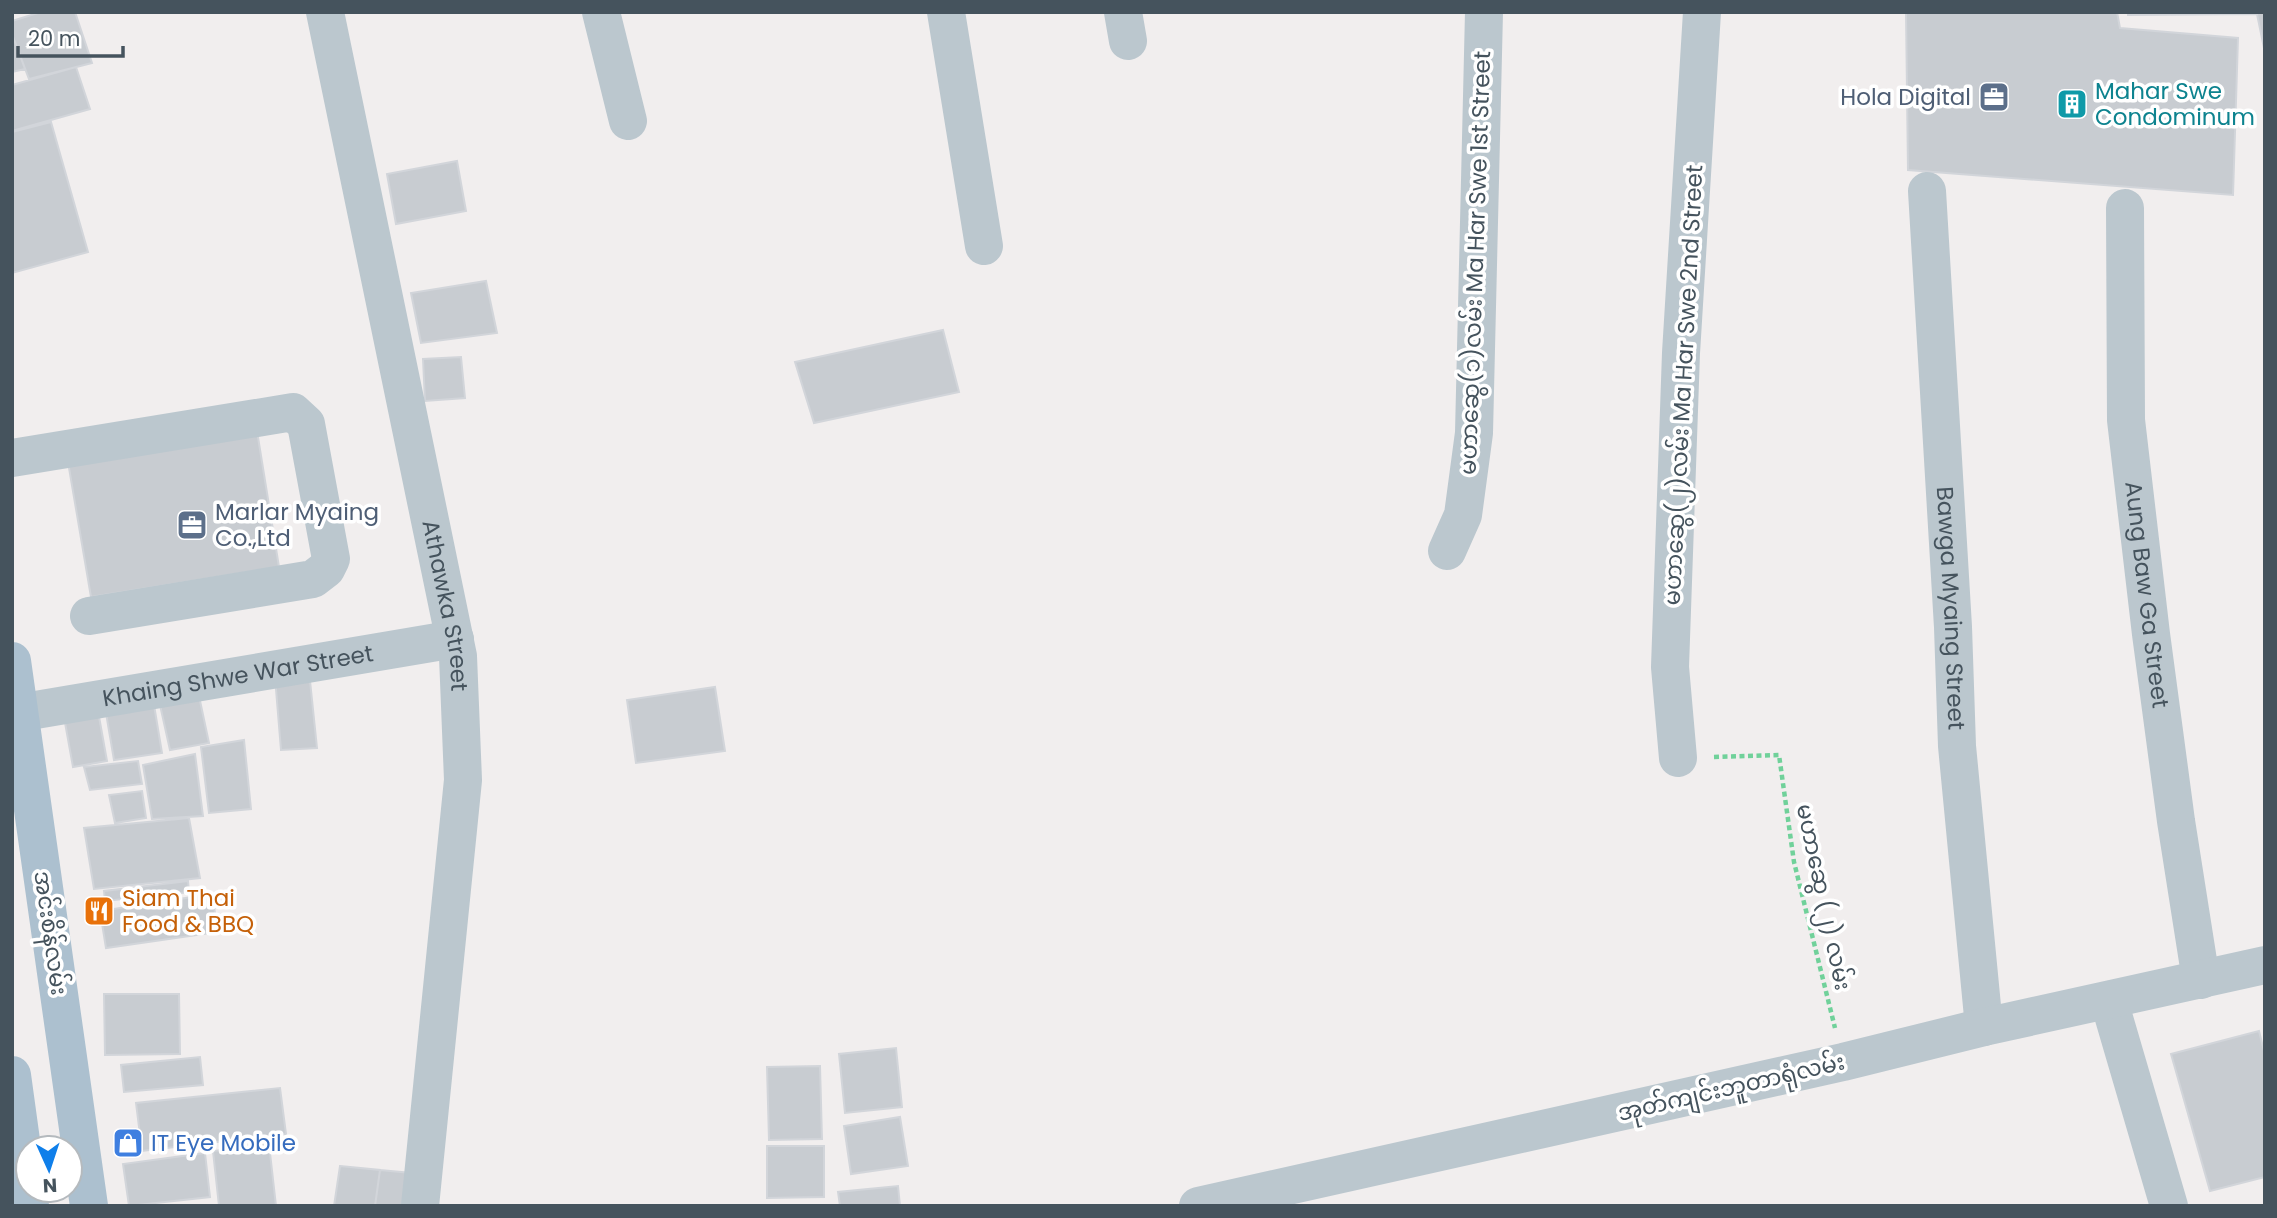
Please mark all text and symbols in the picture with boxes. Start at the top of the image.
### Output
scale bar [18,14,122,58]
text: 20 m [28,24,81,53]
street label: မဟာဆွေ(၁)လမ်း Ma Har Swe 1st Street [1452,50,1500,476]
place label: Mahar Swe Condominum [2095,75,2255,133]
office icon: Hola Digital [1977,80,2011,114]
place label: Hola Digital [1840,81,1971,113]
building icon: Mahar Swe Condominum [2055,87,2089,121]
street label: မဟာဆွေ(၂)လမ်း Ma Har Swe 2nd Street [1655,164,1714,606]
street label: Aung Baw Ga Street [2117,480,2177,710]
street label: Bawga Myaing Street [1929,486,1972,731]
place label: Marlar Myaing Co.,Ltd [215,496,379,554]
office icon: Marlar Myaing Co.,Ltd [175,508,209,542]
street label: Athawka Street [414,517,475,692]
street label: Khaing Shwe War Street [100,637,375,714]
street label: မဟာဆွေ (၂) လမ်း [1786,801,1859,994]
street label: အင်းစိန်လမ်း [23,869,76,998]
place label: Siam Thai Food & BBQ [122,882,254,940]
restaurant icon: Siam Thai Food & BBQ [82,894,116,928]
street label: အုတ်ကျင်းဘူတာရုံလမ်း [1614,1045,1848,1132]
shop icon: IT Eye Mobile [111,1126,145,1160]
place label: IT Eye Mobile [151,1127,296,1159]
north arrow [14,1134,84,1204]
text: N [42,1172,58,1199]

